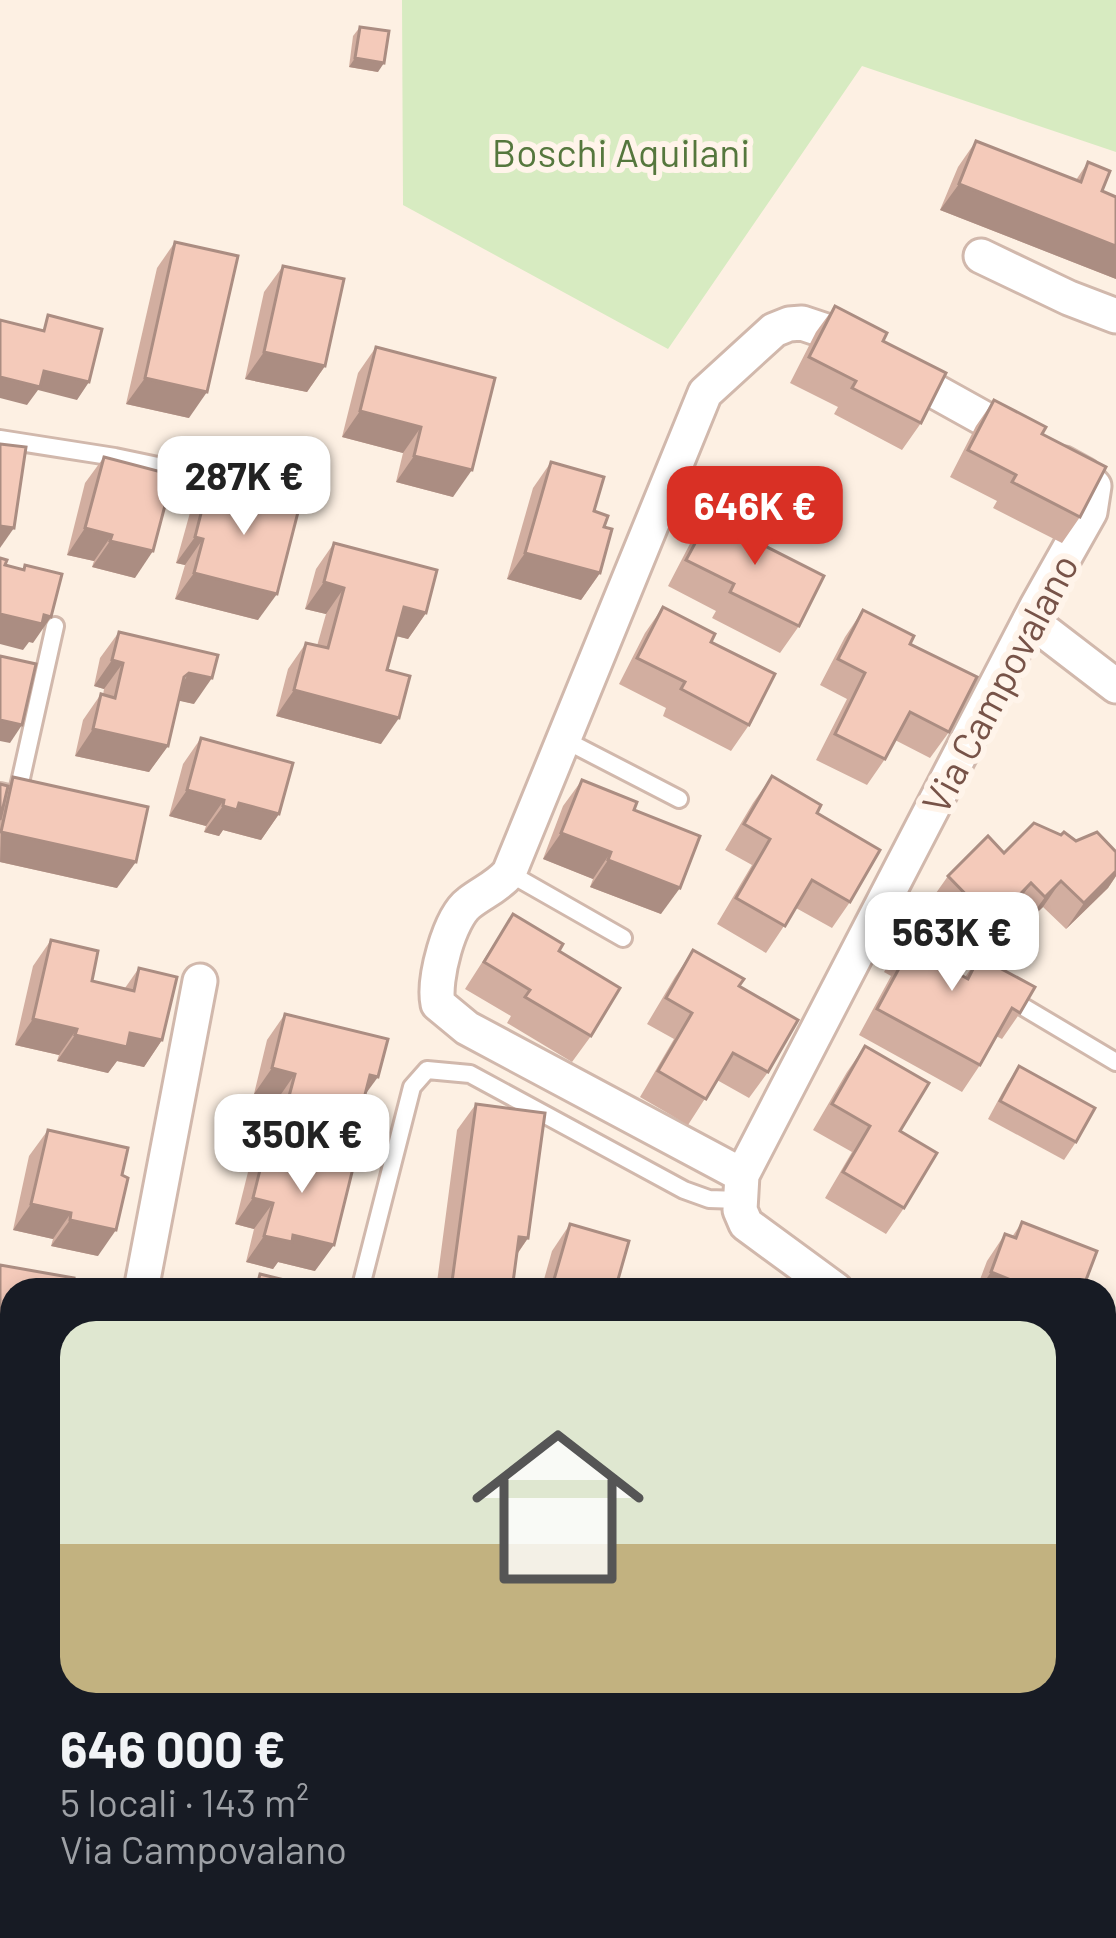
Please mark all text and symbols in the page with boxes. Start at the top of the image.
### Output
park label: Boschi Aquilani [492,128,750,175]
pin: 287K € [146,436,342,538]
text: 287K € [184,451,304,498]
pin: 646K € [657,466,853,568]
text: 646K € [694,481,816,528]
street label: Via Campovalano [911,545,1087,821]
pin: 563K € [854,892,1050,994]
text: 563K € [892,907,1012,954]
pin: 350K € [204,1094,400,1196]
text: 350K € [241,1109,363,1156]
icon: home [450,1399,666,1615]
text: 646 000 € [60,1717,286,1778]
text: 5 locali · 143 m² [60,1778,309,1825]
text: Via Campovalano [60,1825,347,1872]

